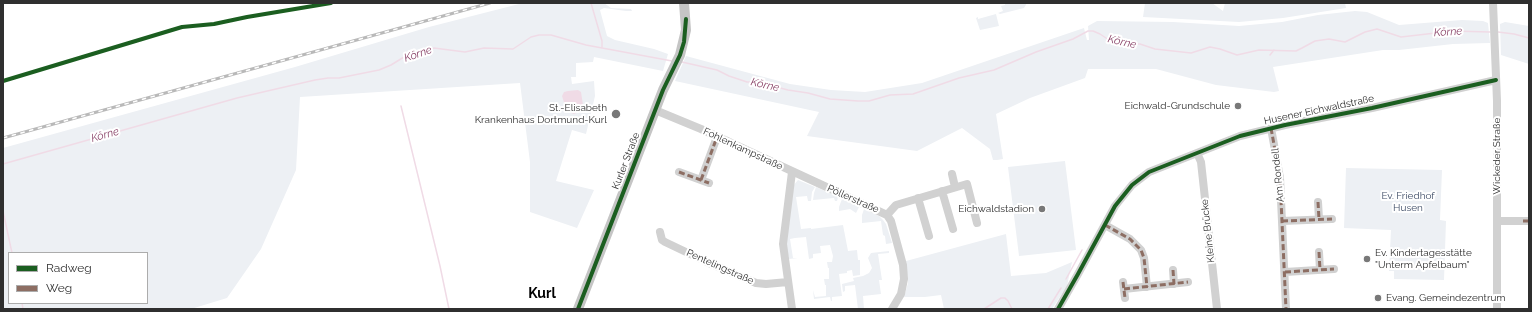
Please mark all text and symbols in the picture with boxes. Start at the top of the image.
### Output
water label: Körne [1433,24,1463,40]
water label: Körne [1107,32,1137,52]
water label: Körne [402,43,434,65]
water label: Körne [750,75,780,95]
street label: Husener Eichwaldstraße [1263,92,1375,128]
place label: Eichwald-Grundschule [1125,100,1230,112]
marker: Eichwald-Grundschule [1233,101,1243,111]
place label: St.-Elisabeth Krankenhaus Dortmund-Kurl [475,102,607,126]
marker: St.-Elisabeth Krankenhaus Dortmund-Kurl [610,108,622,120]
street label: Wickeder Straße [1491,118,1503,194]
water label: Körne [89,125,121,145]
street label: Fohlenkampstraße [701,125,785,173]
street label: Kurler Straße [610,131,642,191]
street label: Am Rondell [1269,147,1287,203]
street label: Pöllerstraße [825,182,881,216]
park label: Ev. Friedhof Husen [1381,190,1435,214]
street label: Kleine Brücke [1199,199,1217,263]
place label: Eichwaldstadion [958,203,1034,215]
marker: Eichwaldstadion [1037,204,1047,214]
street label: Pentelingstraße [685,247,755,287]
place label: Ev. Kindertagesstätte "Unterm Apfelbaum" [1375,247,1472,270]
legend [8,252,148,304]
marker: Ev. Kindertagesstätte "Unterm Apfelbaum" [1362,254,1372,264]
text: Radweg [46,261,92,275]
text: Weg [46,281,72,295]
district label: Kurl [528,286,556,302]
place label: Evang. Gemeindezentrum [1386,292,1506,304]
marker: Evang. Gemeindezentrum [1373,293,1383,303]

